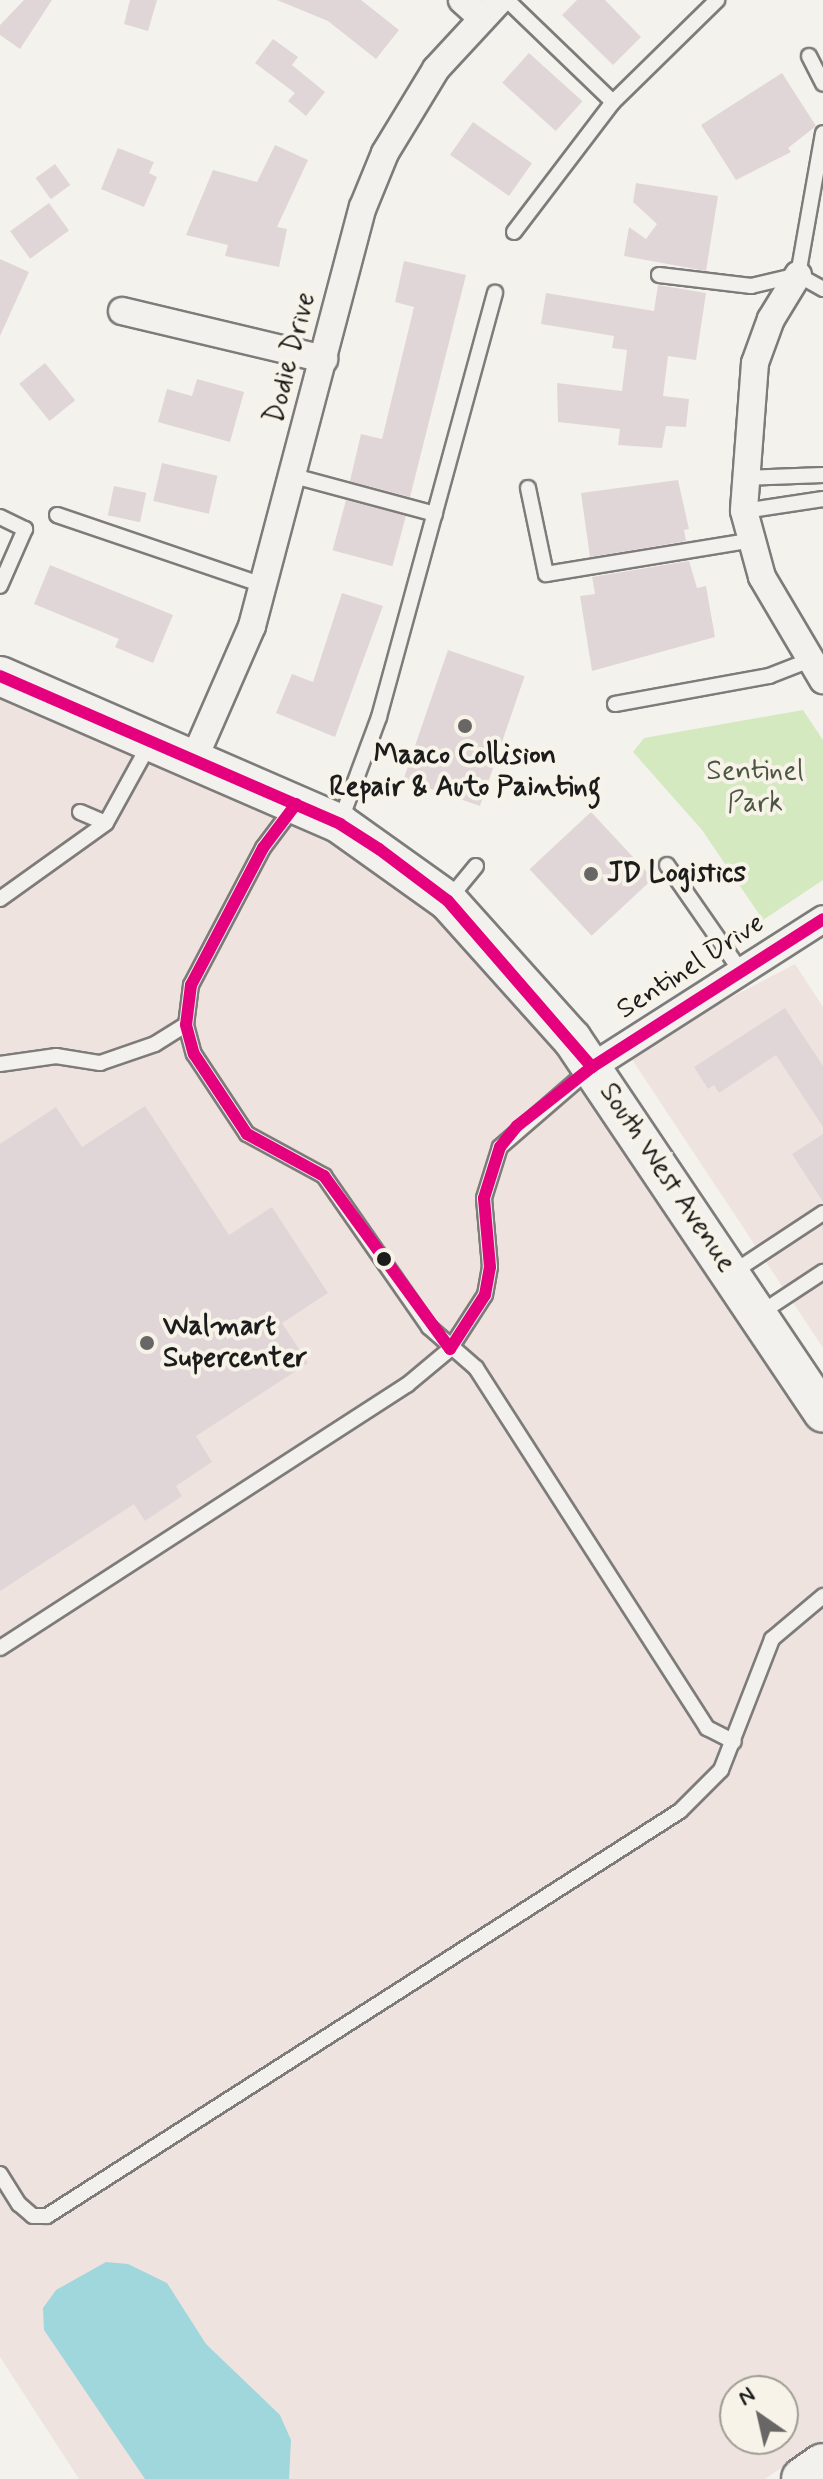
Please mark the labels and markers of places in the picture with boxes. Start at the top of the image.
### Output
marker: Maaco Collision Repair & Auto Painting [456,717,474,735]
place label: Maaco Collision Repair & Auto Painting [332,739,598,805]
place label: JD Logistics [607,857,747,891]
marker: JD Logistics [582,865,600,883]
unlabelled marker [376,1251,392,1267]
place label: Walmart Supercenter [163,1310,307,1376]
marker: Walmart Supercenter [138,1334,156,1352]

